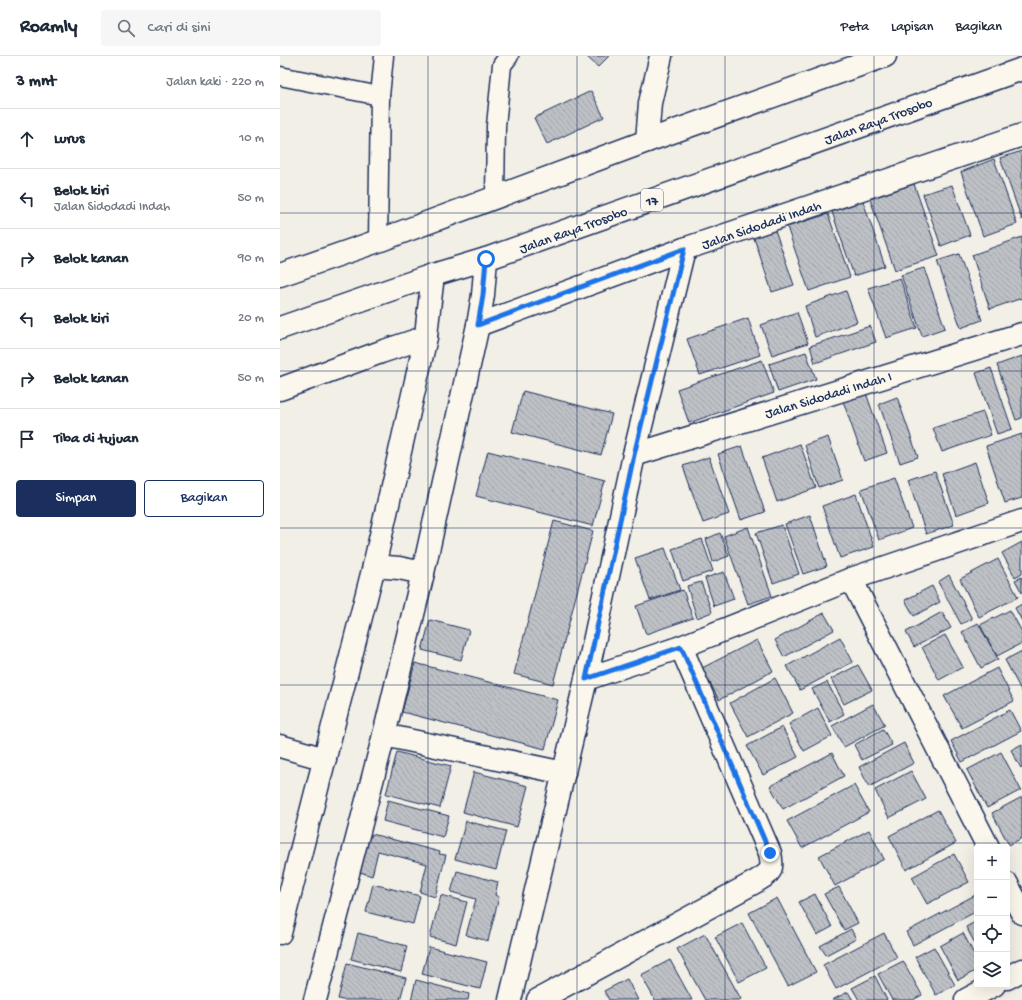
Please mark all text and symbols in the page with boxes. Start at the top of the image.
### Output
search box [101,10,381,46]
text: Roamly [20,16,77,39]
icon: search [115,17,137,39]
text: Cari di sini [147,19,211,37]
text: Peta [841,19,869,36]
text: Lapisan [891,19,933,36]
text: Bagikan [955,19,1002,36]
text: 3 mnt [16,72,56,92]
text: Jalan kaki · 220 m [166,75,264,90]
street label: Jalan Raya Trosobo [822,95,935,150]
icon: ahead [16,128,38,150]
text: Lurus [54,130,84,148]
text: 10 m [239,131,264,146]
text: Belok kiri [54,182,109,200]
icon: left [16,188,38,210]
road number: 17 [641,189,663,211]
text: 50 m [237,191,264,206]
street label: Jalan Sidodadi Indah [700,198,824,255]
text: Jalan Sidodadi Indah [54,200,170,215]
street label: Jalan Raya Trosobo [517,204,630,259]
icon: right [16,248,38,270]
text: Belok kanan [54,250,128,268]
route start [477,250,495,268]
text: 90 m [238,251,264,266]
icon: left [16,308,38,330]
text: Belok kiri [54,310,109,328]
text: 20 m [238,311,264,326]
icon: right [16,368,38,390]
street label: Jalan Sidodadi Indah I [763,369,894,424]
text: Belok kanan [54,370,128,388]
text: 50 m [237,371,264,386]
icon: arrive [16,428,38,450]
text: Tiba di tujuan [54,430,138,448]
button: Simpan [16,480,136,517]
button: Bagikan [144,480,264,517]
route end [761,844,779,862]
map controls [974,844,1010,988]
button: + [974,844,1010,880]
button: − [974,880,1010,916]
button: locate [974,916,1010,952]
button: layers [974,952,1010,988]

